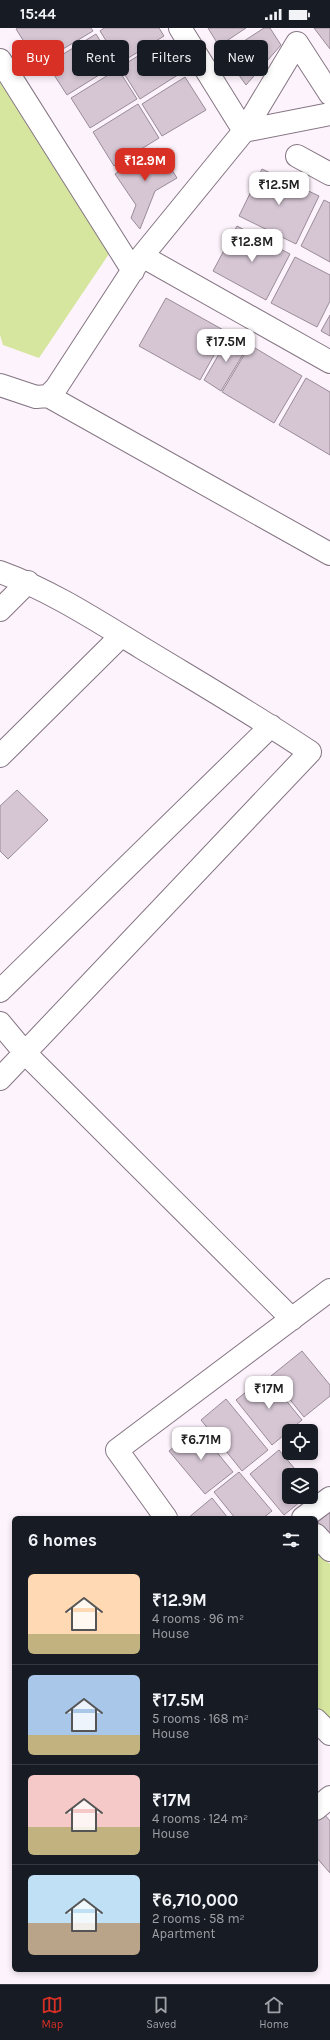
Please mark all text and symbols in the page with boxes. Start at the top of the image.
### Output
text: 15:44 [20,5,56,23]
chip: Buy [12,40,64,76]
chip: Rent [72,40,129,76]
chip: Filters [137,40,206,76]
chip: New [214,40,268,76]
pin: ₹12.9M [112,148,178,182]
text: ₹12.9M [124,153,166,168]
pin: ₹12.5M [246,172,312,206]
text: ₹12.5M [258,177,300,192]
pin: ₹12.8M [219,229,285,263]
text: ₹12.8M [231,234,273,249]
pin: ₹17.5M [193,329,259,363]
text: ₹17.5M [206,334,246,349]
pin: ₹17M [245,1376,293,1410]
text: ₹17M [254,1381,284,1396]
map controls [282,1424,318,1504]
button: locate [282,1424,318,1460]
pin: ₹6.71M [168,1427,234,1461]
text: ₹6.71M [181,1432,221,1447]
button: layers [282,1468,318,1504]
icon: filters [280,1529,302,1551]
text: 6 homes [28,1530,97,1550]
icon: home [60,1590,108,1638]
text: ₹12.9M [152,1590,207,1610]
text: 4 rooms · 96 m² [152,1611,244,1626]
text: House [152,1626,189,1641]
text: ₹17.5M [152,1690,205,1710]
icon: home [60,1691,108,1739]
text: 5 rooms · 168 m² [152,1711,249,1726]
text: House [152,1726,189,1741]
text: ₹17M [152,1790,191,1810]
icon: home [60,1791,108,1839]
text: 4 rooms · 124 m² [152,1811,248,1826]
text: House [152,1826,189,1841]
text: ₹6,710,000 [152,1890,238,1910]
icon: home [60,1891,108,1939]
text: 2 rooms · 58 m² [152,1911,245,1926]
text: Apartment [152,1926,215,1941]
tab: Map [41,1994,63,2031]
tab: Saved [146,1994,177,2031]
tab: Home [259,1994,289,2031]

